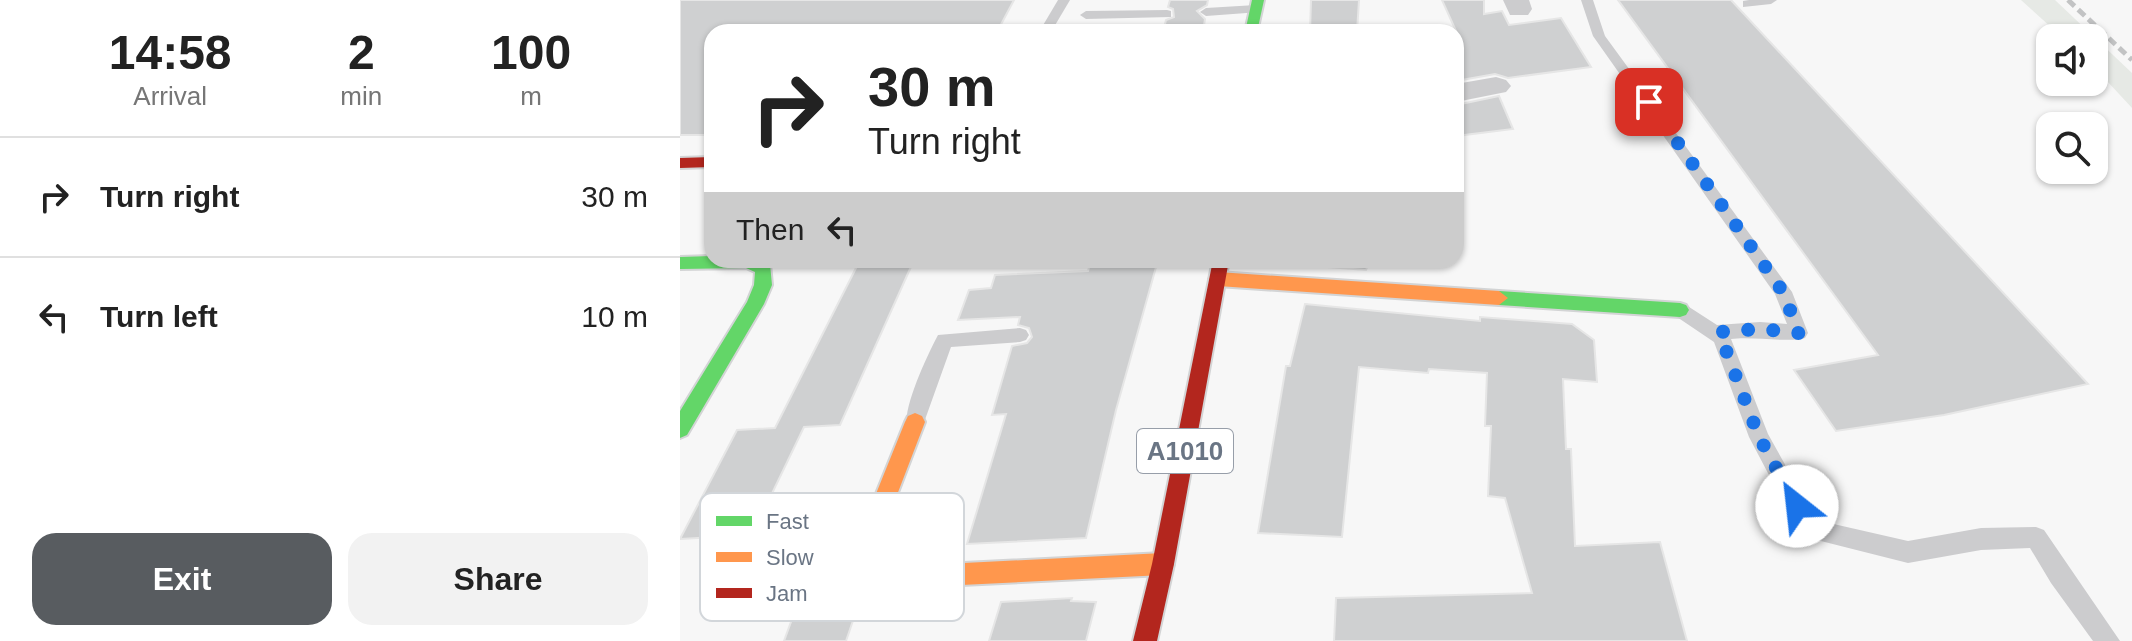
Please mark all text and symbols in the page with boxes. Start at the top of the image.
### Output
map controls [2036,24,2108,184]
button: sound [2036,24,2108,96]
text: 14:58 [109,26,232,79]
text: 2 [348,26,375,79]
text: 100 [491,26,571,79]
text: 30 m [868,55,996,118]
icon: right [736,56,840,160]
pin [1615,68,1683,136]
icon: arrive [1627,80,1671,124]
text: Arrival [133,81,207,111]
text: min [340,81,382,111]
text: m [520,81,542,111]
button: search [2036,112,2108,184]
text: Turn right [868,121,1021,162]
icon: right [32,175,76,219]
text: Turn right [100,180,239,213]
text: 30 m [581,180,648,213]
icon: left [820,208,864,252]
text: Then [736,213,804,246]
icon: left [32,295,76,339]
text: Turn left [100,300,218,333]
text: 10 m [581,300,648,333]
road number: A1010 [1137,429,1233,473]
position arrow [1755,464,1839,548]
legend [700,493,964,621]
text: Fast [766,509,809,534]
button: Exit [32,533,332,625]
button: Share [348,533,648,625]
text: Slow [766,545,814,570]
text: Jam [766,581,808,606]

